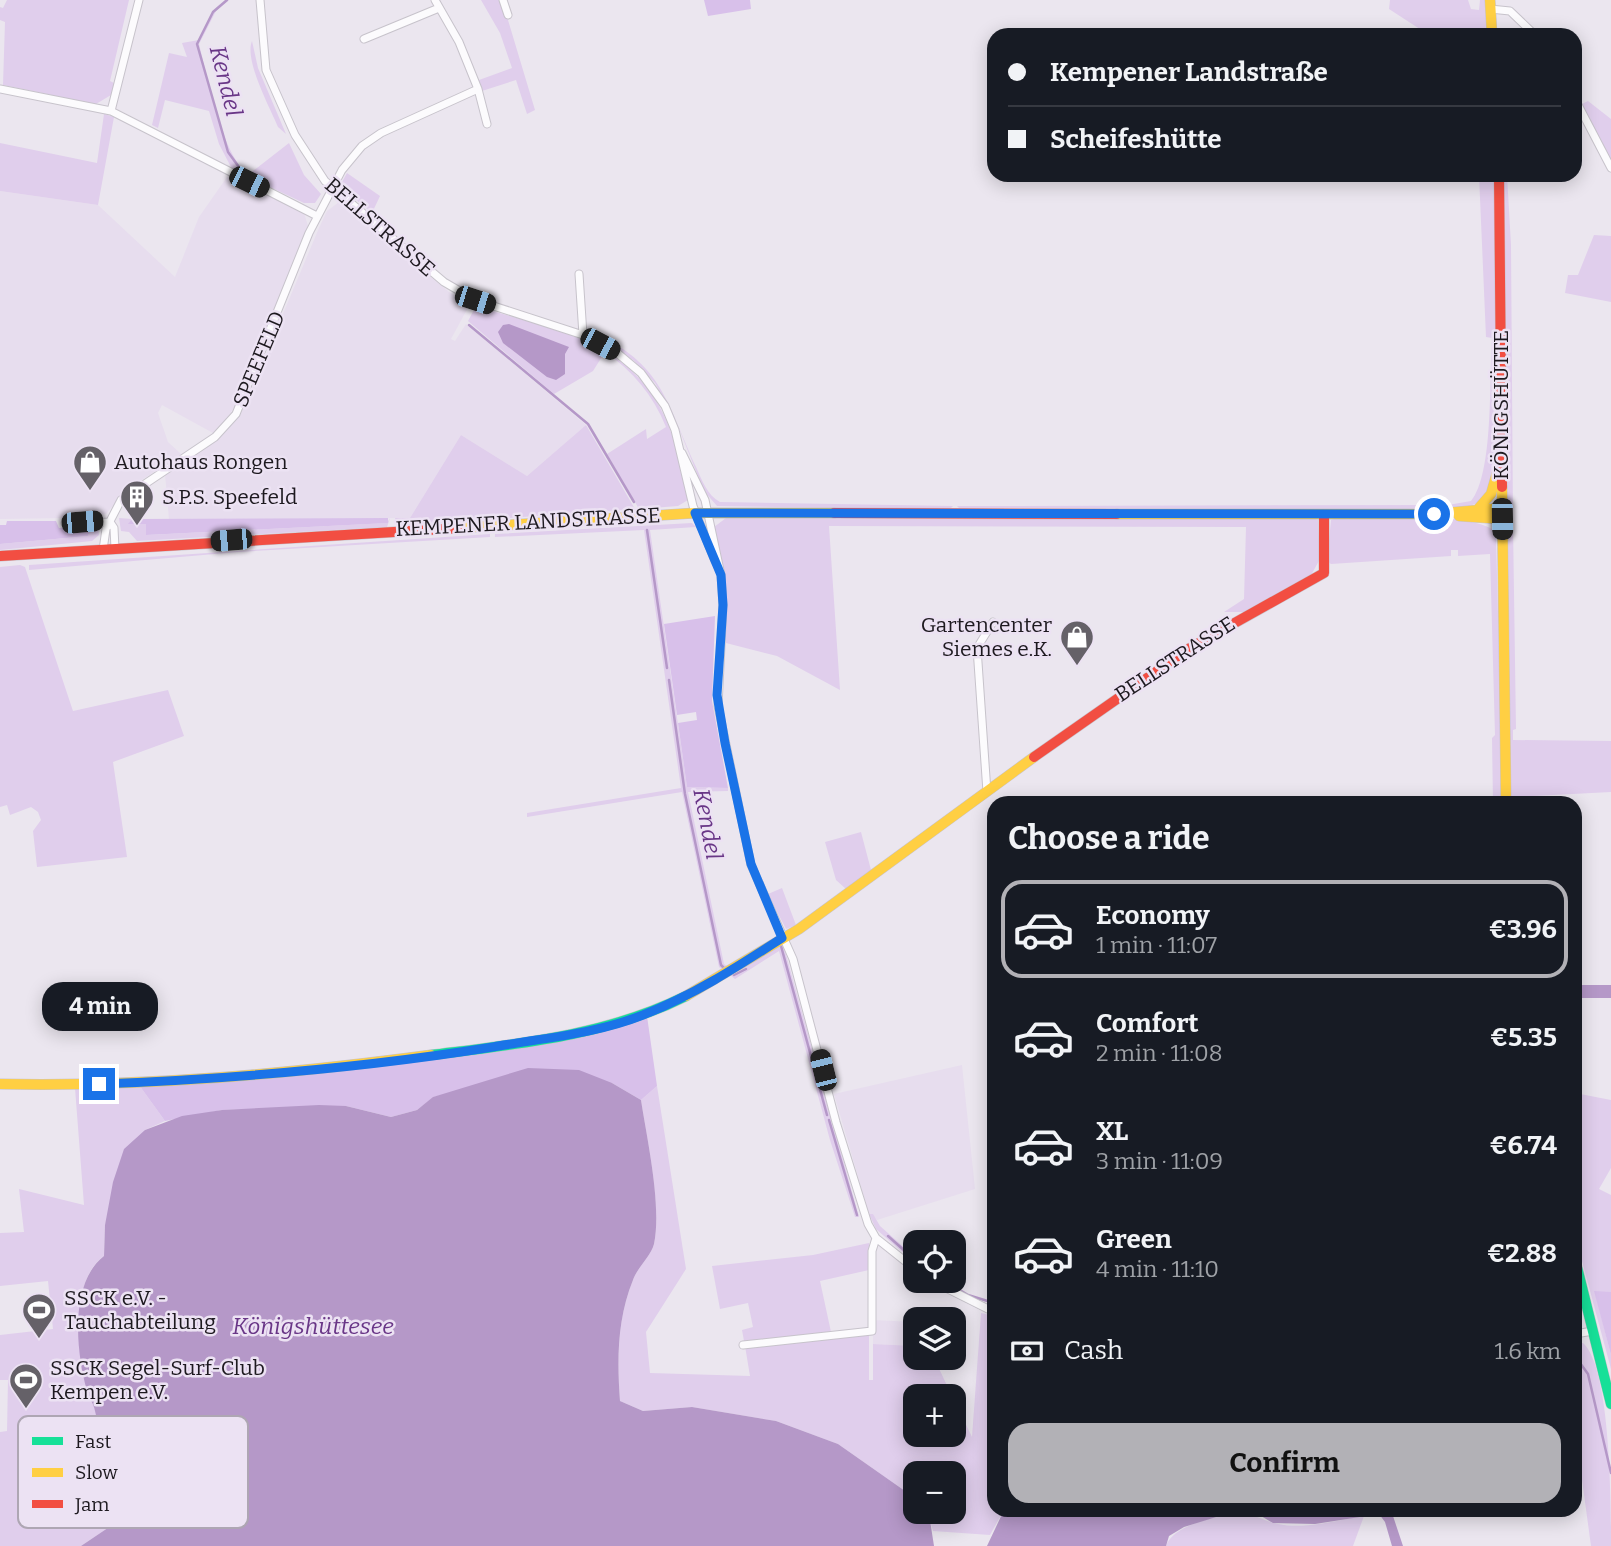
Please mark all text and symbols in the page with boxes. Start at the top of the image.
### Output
water label: Kendel [204,43,248,119]
text: Kempener Landstraße [1050,57,1328,88]
text: Scheifeshütte [1050,124,1222,155]
car [226,163,273,201]
street label: BELLSTRASSE [319,172,441,282]
car [452,284,499,316]
street label: SPEEFELD [227,307,291,411]
car [577,325,624,363]
street label: KÖNIGSHÜTTE [1488,330,1514,480]
shop icon: Autohaus Rongen [71,443,109,492]
place label: Autohaus Rongen [114,449,287,475]
building icon: S.P.S. Speefeld [118,478,156,527]
place label: S.P.S. Speefeld [162,484,297,510]
route start [1418,498,1450,530]
car [1492,498,1513,540]
street label: KEMPENER LANDSTRASSE [395,502,661,542]
car [61,510,104,534]
car [210,528,253,552]
street label: BELLSTRASSE [1110,611,1240,707]
place label: Gartencenter Siemes e.K. [921,612,1052,662]
shop icon: Gartencenter Siemes e.K. [1058,618,1096,667]
water label: Kendel [687,786,729,862]
text: Choose a ride [1008,819,1209,857]
icon: car [1012,898,1075,961]
text: Economy [1096,900,1210,931]
text: €3.96 [1489,914,1557,945]
text: 1 min · 11:07 [1096,931,1217,959]
callout: 4 min [41,982,157,1032]
text: 4 min [69,992,131,1020]
icon: car [1012,1006,1075,1069]
text: Comfort [1096,1008,1199,1039]
text: €5.35 [1490,1022,1557,1053]
text: 2 min · 11:08 [1096,1039,1223,1067]
car [808,1047,839,1093]
route end [83,1068,115,1100]
icon: car [1012,1114,1075,1177]
text: XL [1096,1116,1128,1147]
text: €6.74 [1490,1130,1557,1161]
text: 3 min · 11:09 [1096,1147,1223,1175]
icon: car [1012,1222,1075,1285]
text: Green [1096,1224,1172,1255]
map controls [903,1230,966,1524]
button: locate [903,1230,966,1293]
text: €2.88 [1487,1238,1557,1269]
text: 4 min · 11:10 [1096,1255,1219,1283]
place label: SSCK e.V. - Tauchabteilung [64,1285,216,1335]
sports icon: SSCK e.V. - Tauchabteilung [20,1291,58,1340]
button: layers [903,1307,966,1370]
water label: Königshüttesee [232,1312,394,1340]
icon: cash [1008,1332,1046,1370]
text: Cash [1064,1335,1123,1366]
text: 1.6 km [1495,1337,1561,1365]
place label: SSCK Segel-Surf-Club Kempen e.V. [50,1355,265,1405]
sports icon: SSCK Segel-Surf-Club Kempen e.V. [7,1361,45,1410]
button: + [903,1384,966,1447]
legend [18,1416,248,1528]
button: Confirm [1008,1423,1561,1503]
text: Fast [75,1430,112,1453]
text: Slow [75,1461,118,1484]
button: − [903,1461,966,1524]
text: Jam [74,1493,109,1516]

